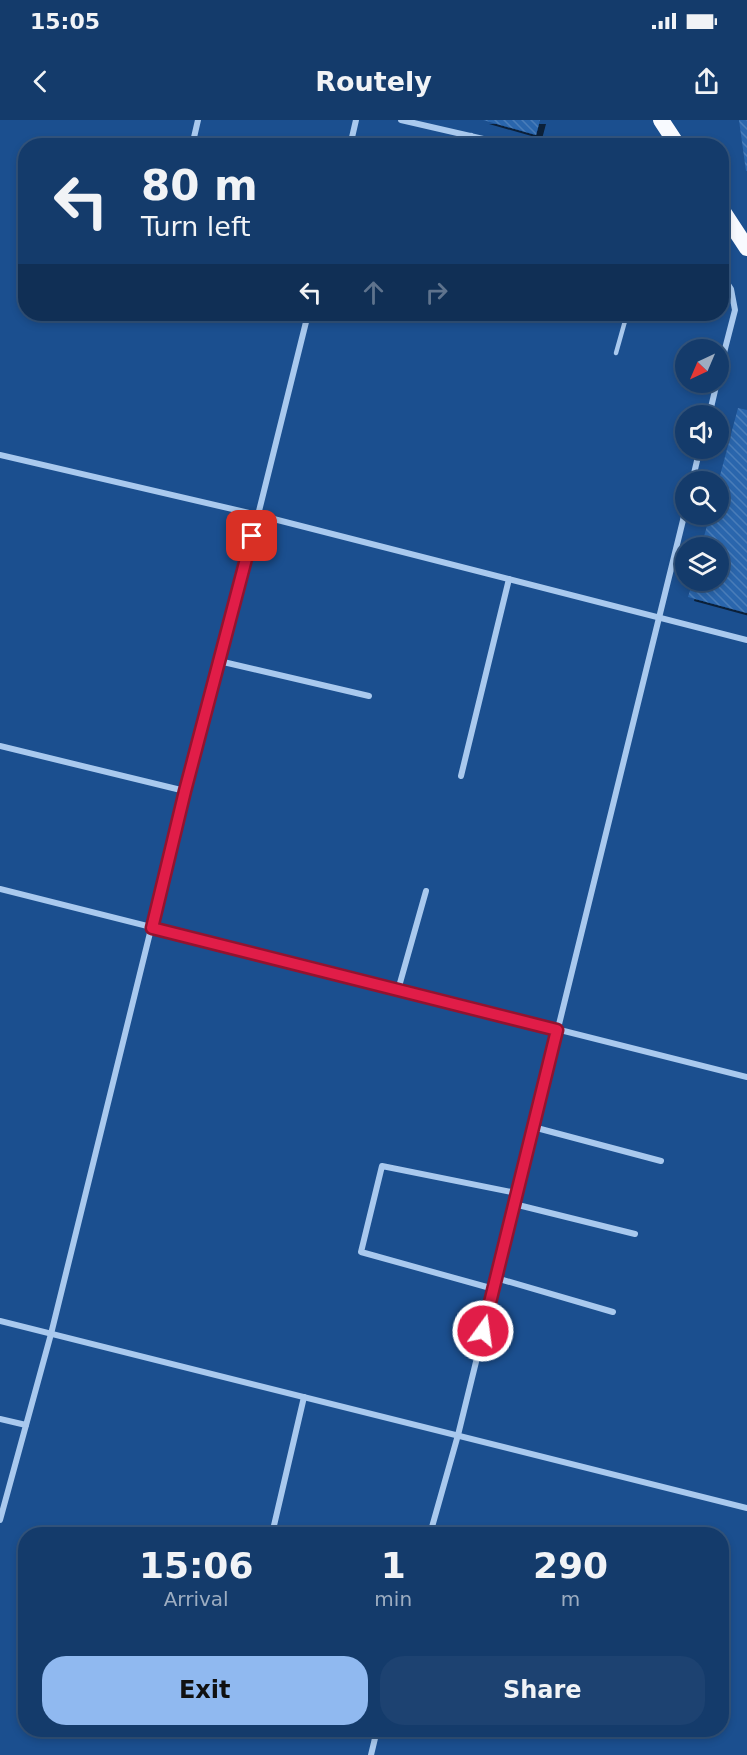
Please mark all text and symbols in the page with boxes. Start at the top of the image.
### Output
text: 15:05 [30,9,100,34]
icon: back [24,65,57,98]
icon: share [690,65,723,98]
text: Routely [315,66,432,97]
text: 80 m [141,161,258,210]
icon: left [42,162,120,240]
text: Turn left [141,211,251,242]
icon: left [294,276,327,309]
icon: ahead [357,276,390,309]
icon: right [420,276,453,309]
north arrow [675,339,729,393]
map controls [675,339,729,591]
button: sound [675,405,729,459]
button: search [675,471,729,525]
pin [226,510,277,561]
icon: arrive [235,519,268,552]
button: layers [675,537,729,591]
position arrow [451,1299,515,1363]
text: 15:06 [139,1545,253,1586]
text: 1 [381,1545,406,1586]
text: 290 [533,1545,608,1586]
text: Arrival [164,1587,229,1611]
text: min [374,1587,412,1611]
text: m [561,1587,580,1611]
button: Exit [42,1656,368,1725]
button: Share [380,1656,705,1725]

